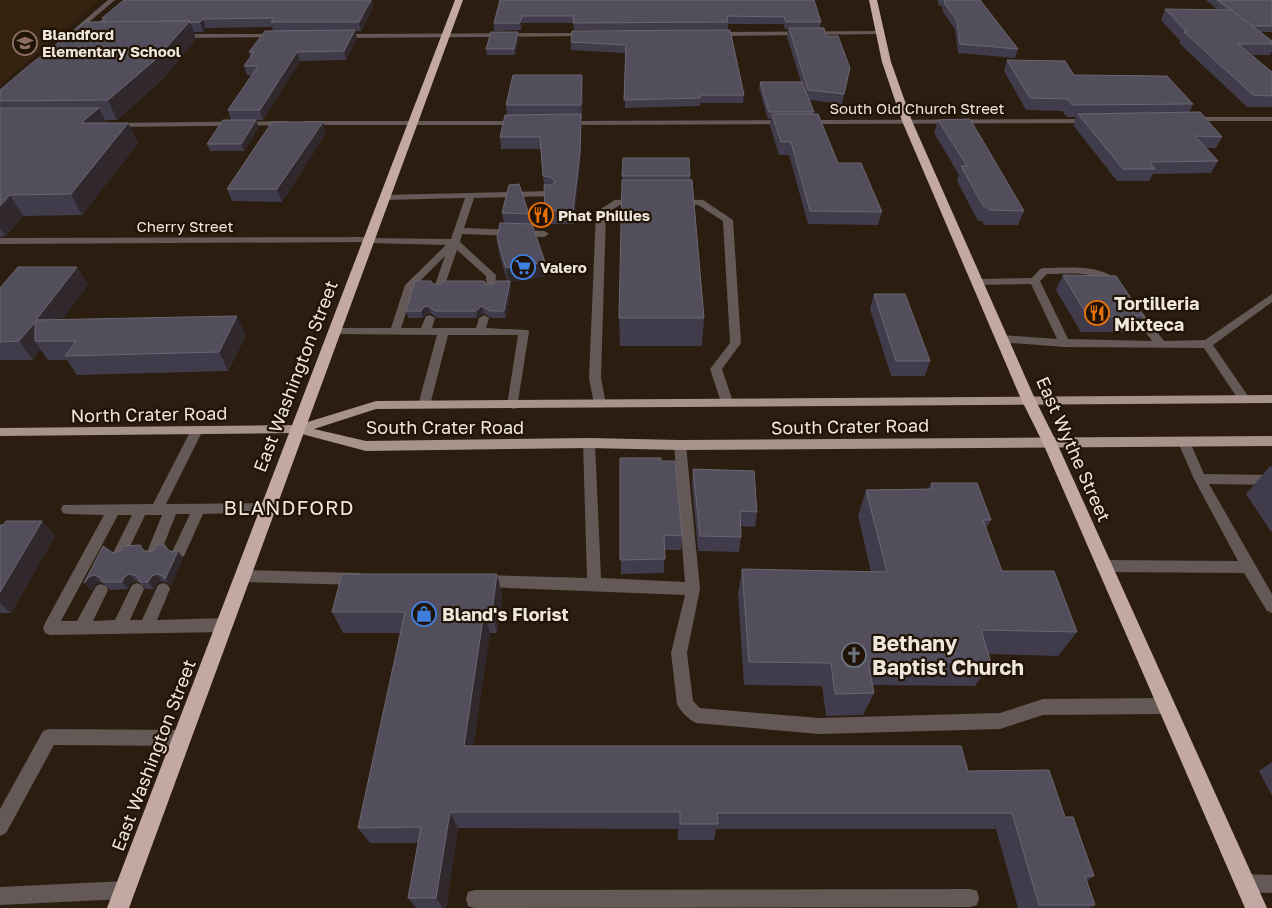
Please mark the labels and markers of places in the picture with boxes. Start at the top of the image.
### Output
place label: Blandford Elementary School [42,25,181,60]
school or university icon: Blandford Elementary School [12,30,38,56]
restaurant icon: Phat Phillies [528,202,554,228]
place label: Phat Phillies [558,206,650,224]
supermarket icon: Valero [510,254,536,280]
place label: Valero [540,258,587,276]
place label: Tortilleria Mixteca [1114,292,1200,335]
restaurant icon: Tortilleria Mixteca [1084,300,1110,326]
shop icon: Bland's Florist [411,601,437,627]
place label: Bland's Florist [442,603,569,625]
place label: Bethany Baptist Church [872,630,1024,680]
church icon: Bethany Baptist Church [841,642,867,668]

